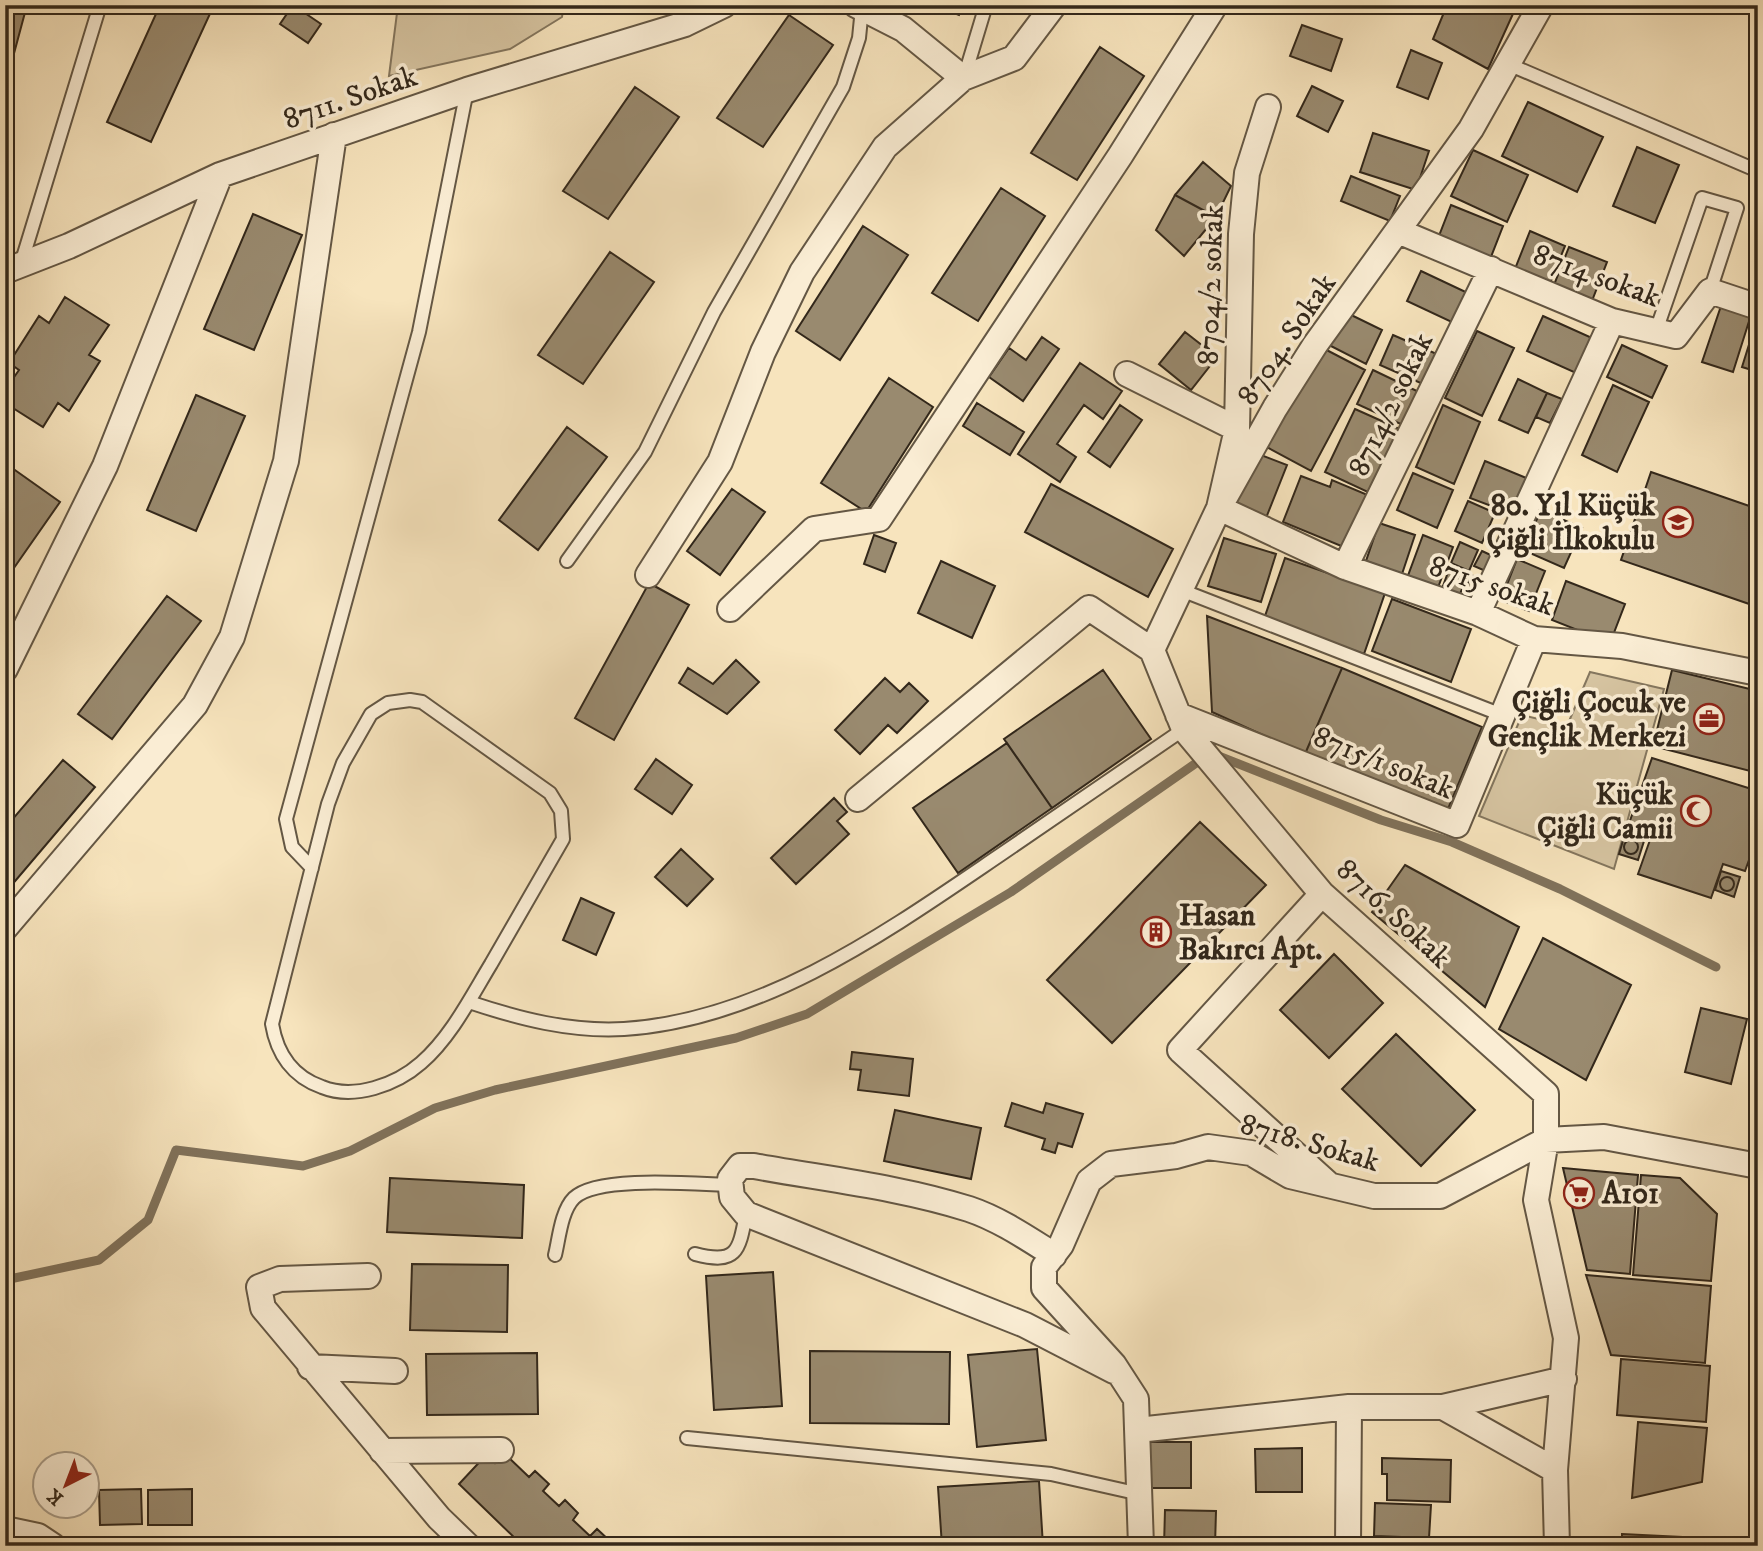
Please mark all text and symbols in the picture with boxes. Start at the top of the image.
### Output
street label: 8711. Sokak [279,58,422,139]
street label: 8704/2 sokak [1190,204,1233,366]
street label: 8714 sokak [1528,236,1665,317]
street label: 8704. Sokak [1230,267,1345,413]
street label: 8714/2 sokak [1341,327,1442,483]
place label: 80. Yıl Küçük Çiğli İlkokulu [1487,488,1656,559]
school or university icon: 80. Yıl Küçük Çiğli İlkokulu [1661,505,1695,539]
street label: 8715 sokak [1424,548,1559,625]
place label: Çiğli Çocuk ve Gençlik Merkezi [1488,685,1687,756]
office icon: Çiğli Çocuk ve Gençlik Merkezi [1692,702,1726,736]
street label: 8715/1 sokak [1308,718,1459,808]
place label: Küçük Çiğli Camii [1537,777,1674,848]
mosque icon: Küçük Çiğli Camii [1679,794,1713,828]
street label: 8716. Sokak [1328,852,1458,977]
place label: Hasan Bakırcı Apt. [1179,898,1322,969]
building icon: Hasan Bakırcı Apt. [1139,915,1173,949]
street label: 8718. Sokak [1236,1106,1384,1181]
supermarket icon: A101 [1562,1176,1596,1210]
place label: A101 [1601,1176,1659,1213]
north arrow [32,1450,102,1520]
text: K [42,1483,68,1510]

